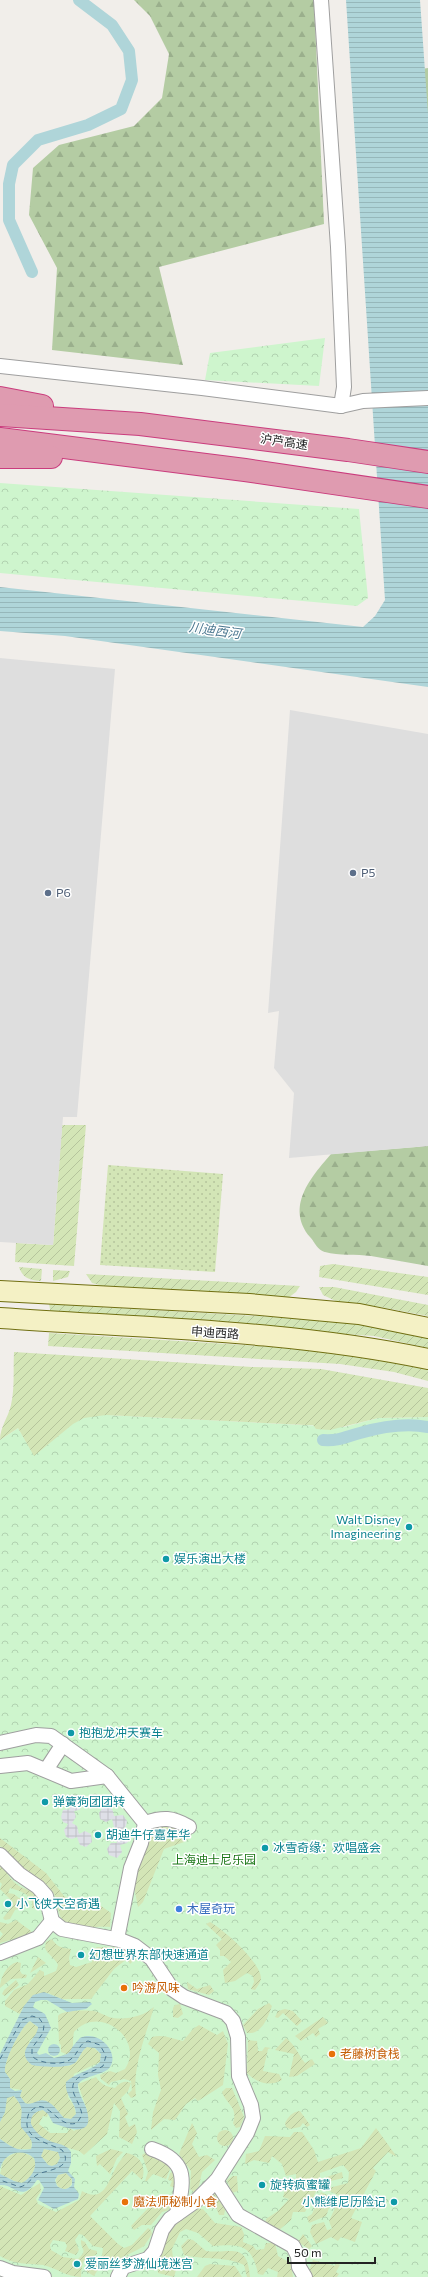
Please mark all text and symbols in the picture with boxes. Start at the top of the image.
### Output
street label: 沪芦高速 [259,431,309,451]
water label: 川迪西河 [188,618,245,642]
place label: P5 [361,865,376,879]
marker: P5 [348,868,358,878]
place label: P6 [56,885,71,899]
marker: P6 [43,888,53,898]
street label: 申迪西路 [191,1323,240,1341]
place label: Walt Disney Imagineering [331,1512,401,1540]
marker: Walt Disney Imagineering [404,1522,414,1532]
place label: 娱乐演出大楼 [174,1551,246,1565]
marker: 娱乐演出大楼 [161,1554,171,1564]
place label: 抱抱龙冲天赛车 [79,1725,163,1739]
marker: 抱抱龙冲天赛车 [66,1728,76,1738]
place label: 弹簧狗团团转 [53,1794,125,1808]
marker: 弹簧狗团团转 [40,1797,50,1807]
place label: 胡迪牛仔嘉年华 [106,1827,190,1841]
marker: 胡迪牛仔嘉年华 [93,1830,103,1840]
place label: 冰雪奇缘：欢唱盛会 [273,1840,381,1854]
marker: 冰雪奇缘：欢唱盛会 [260,1843,270,1853]
park label: 上海迪士尼乐园 [172,1852,256,1866]
place label: 小飞侠天空奇遇 [16,1896,100,1910]
marker: 小飞侠天空奇遇 [3,1899,13,1909]
place label: 木屋奇玩 [187,1901,235,1915]
marker: 木屋奇玩 [174,1904,184,1914]
place label: 幻想世界东部快速通道 [89,1947,209,1961]
marker: 幻想世界东部快速通道 [76,1950,86,1960]
place label: 吟游风味 [132,1980,180,1994]
marker: 吟游风味 [119,1983,129,1993]
place label: 老藤树食栈 [340,2046,400,2060]
marker: 老藤树食栈 [327,2049,337,2059]
place label: 旋转疯蜜罐 [270,2177,330,2191]
marker: 旋转疯蜜罐 [257,2180,267,2190]
place label: 魔法师秘制小食 [133,2194,217,2208]
place label: 小熊维尼历险记 [302,2194,386,2208]
marker: 魔法师秘制小食 [120,2197,130,2207]
marker: 小熊维尼历险记 [389,2197,399,2207]
scale bar [288,2239,375,2265]
text: 50 m [294,2245,322,2259]
place label: 爱丽丝梦游仙境迷宫 [85,2256,193,2270]
marker: 爱丽丝梦游仙境迷宫 [72,2259,82,2269]

